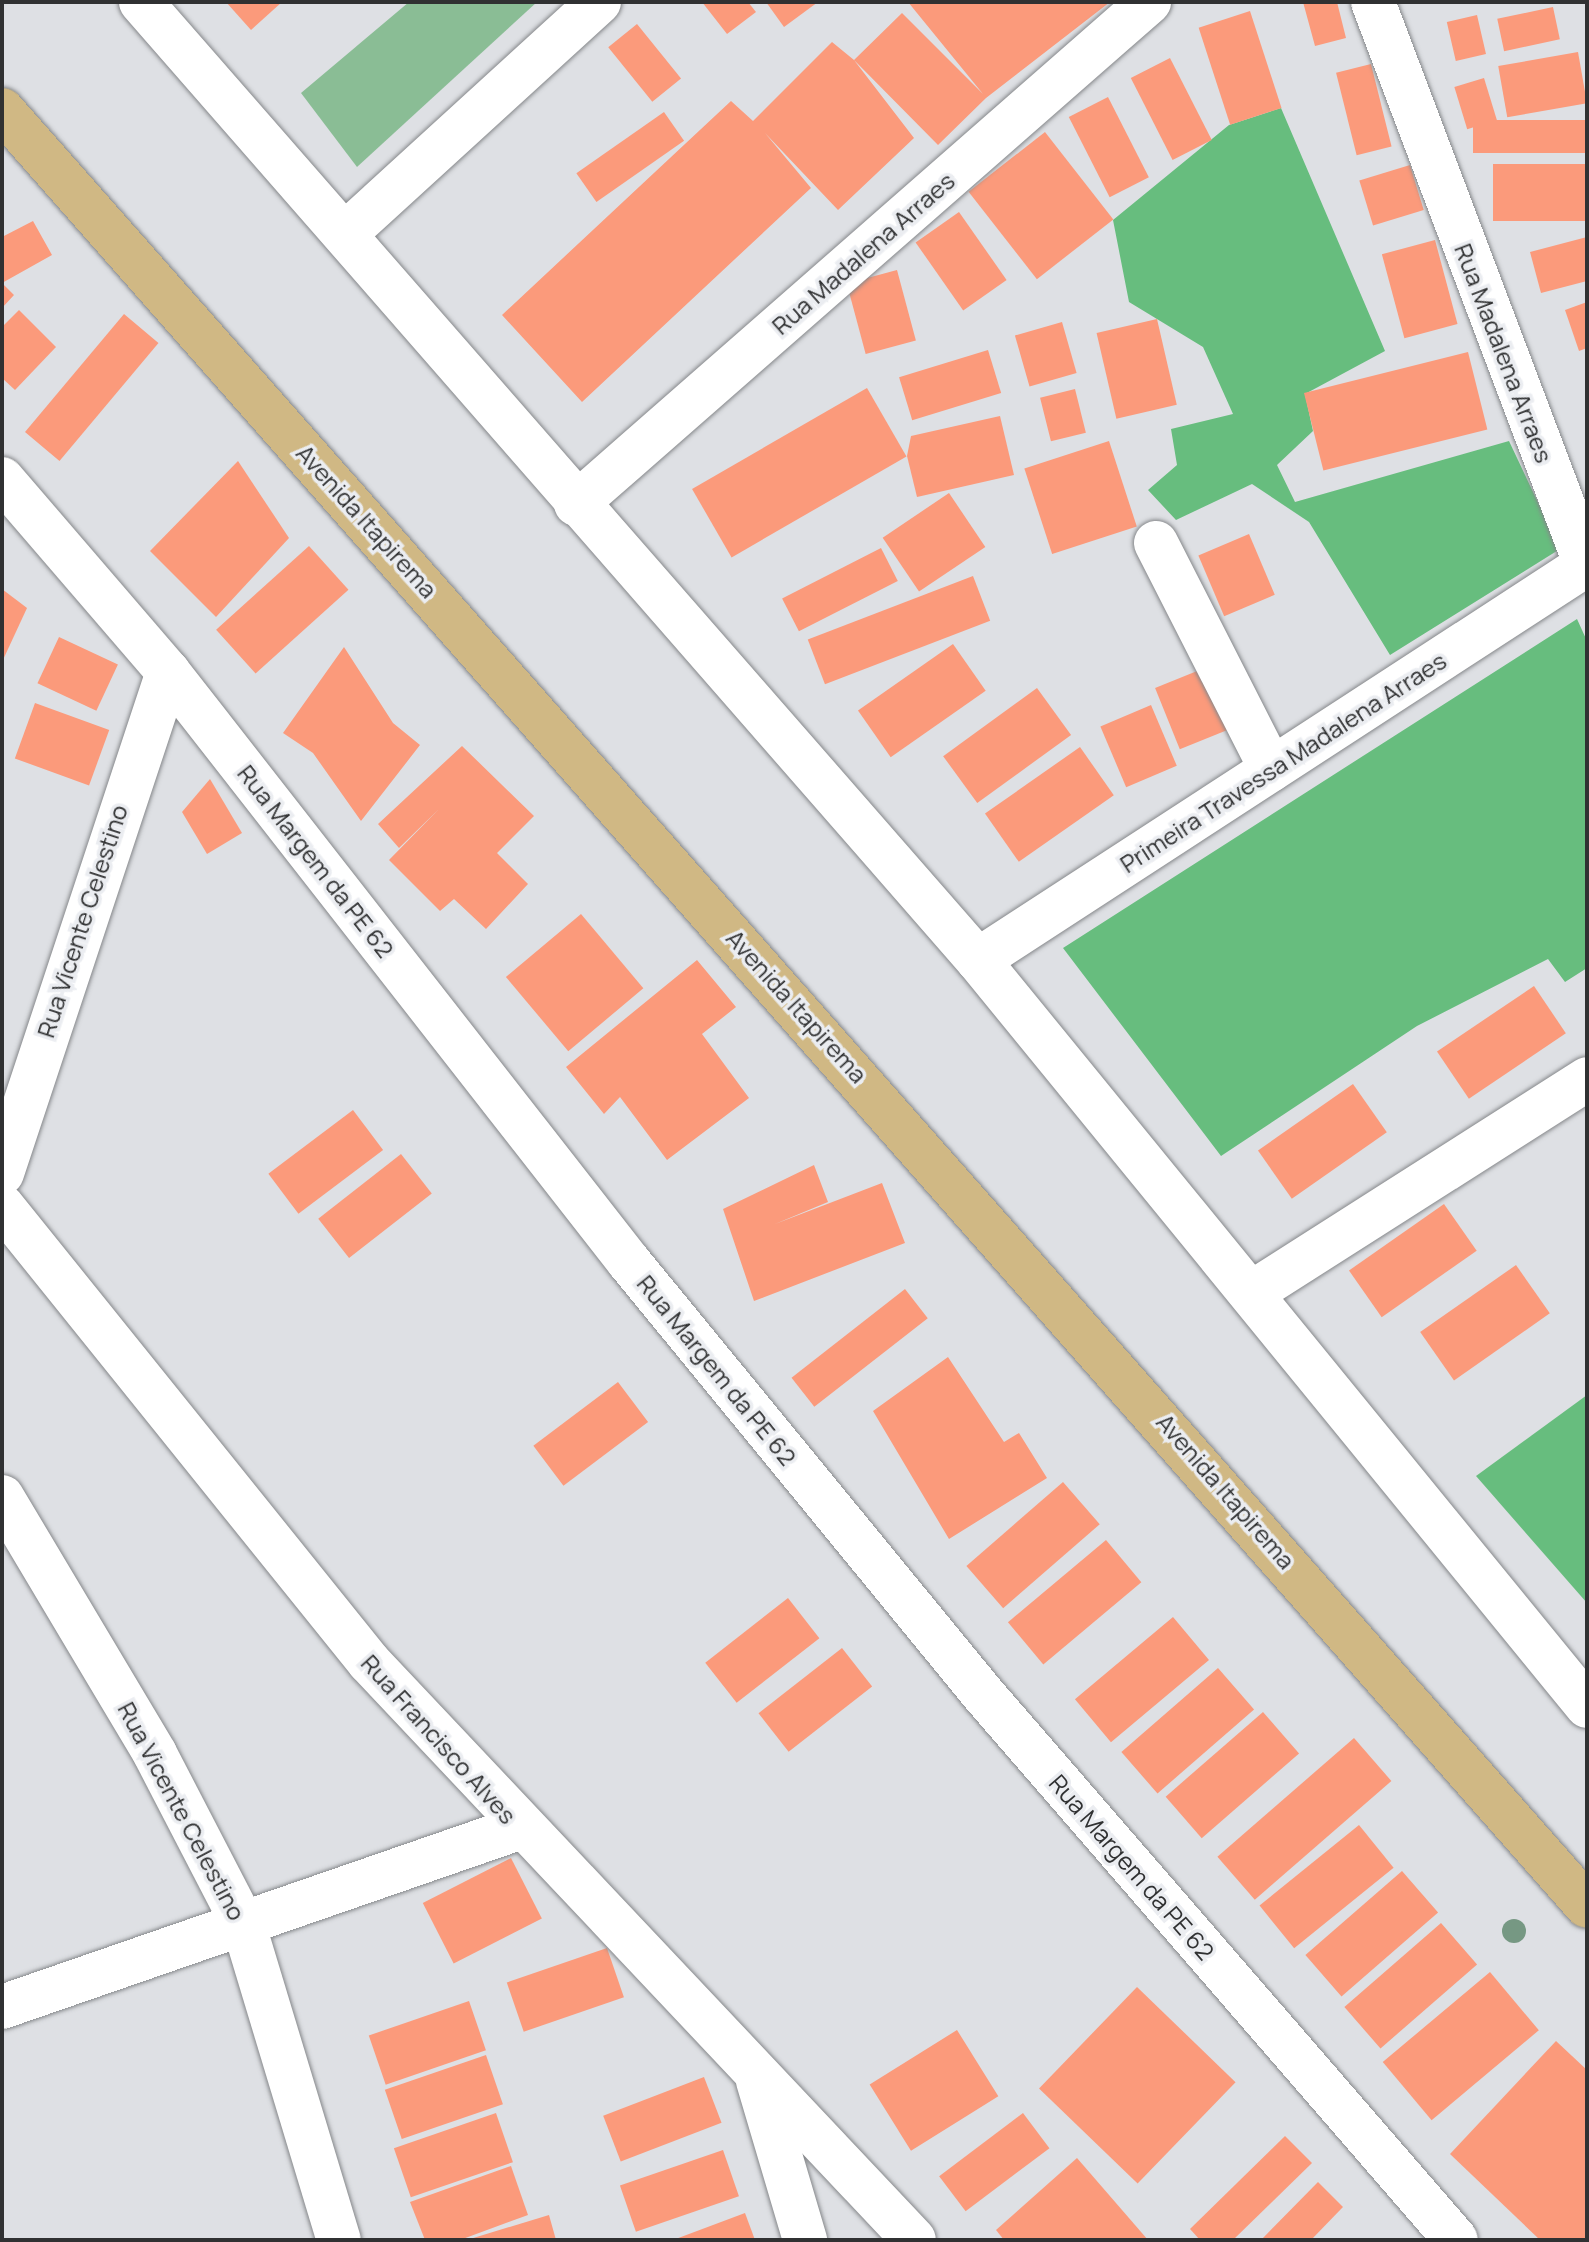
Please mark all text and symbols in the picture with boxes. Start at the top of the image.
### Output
street label: Rua Madalena Arraes [766,166,960,340]
street label: Rua Madalena Arraes [1449,239,1559,467]
street label: Avenida Itapirema [291,439,443,603]
street label: Primeira Travessa Madalena Arraes [1115,646,1451,878]
street label: Rua Margem da PE 62 [232,759,400,963]
street label: Rua Vicente Celestino [31,801,133,1041]
street label: Avenida Itapirema [721,924,873,1088]
street label: Rua Margem da PE 62 [632,1269,802,1471]
street label: Avenida Itapirema [1151,1408,1301,1574]
street label: Rua Francisco Alves [356,1649,522,1829]
street label: Rua Vicente Celestino [112,1697,252,1925]
street label: Rua Margem da PE 62 [1044,1768,1220,1966]

